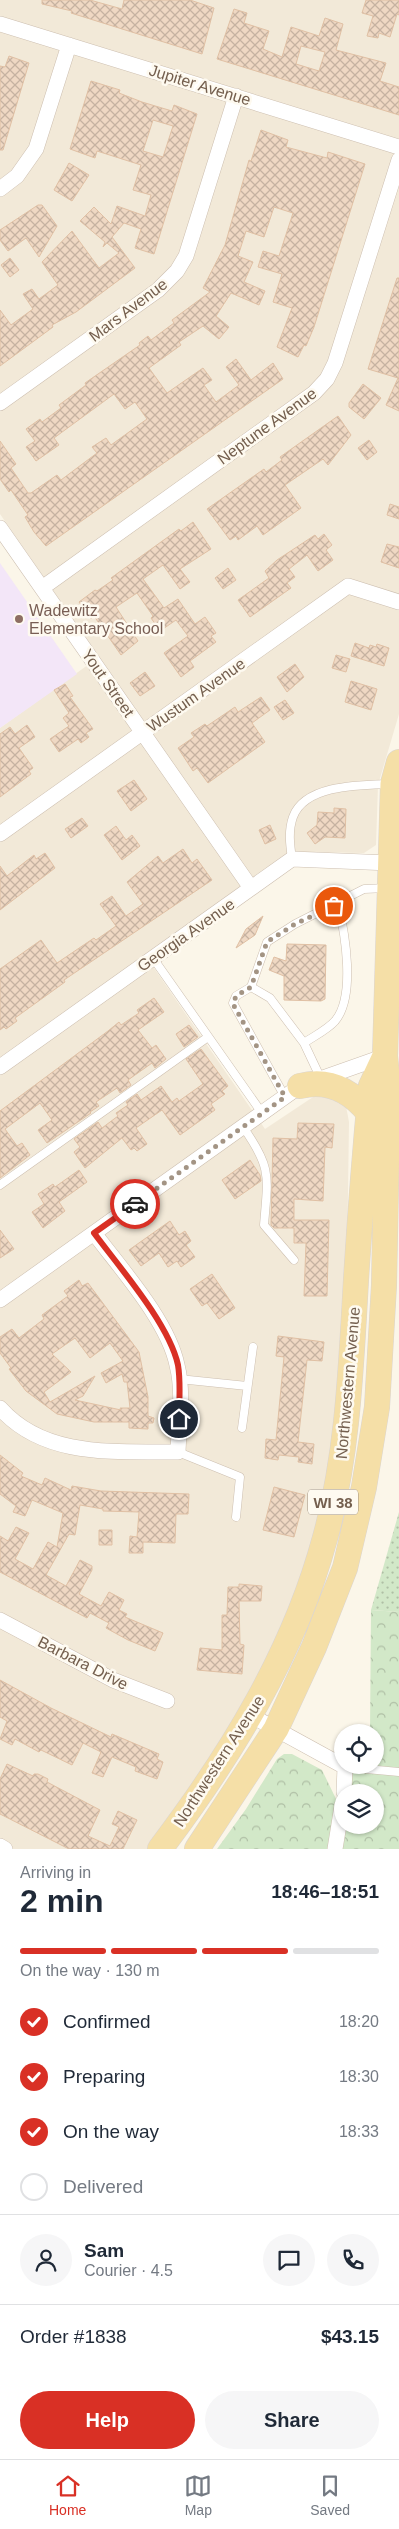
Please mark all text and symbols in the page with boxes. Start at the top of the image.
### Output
street label: Jupiter Avenue [147,61,253,109]
street label: Mars Avenue [86,275,170,345]
street label: Neptune Avenue [214,384,320,468]
place label: Wadewitz Elementary School [29,602,163,637]
marker: Wadewitz Elementary School [13,613,25,625]
street label: Yout Street [79,646,138,721]
street label: Wustum Avenue [144,655,248,735]
pin [313,885,355,927]
icon: bag [320,892,348,920]
street label: Georgia Avenue [134,895,238,975]
courier [110,1179,160,1229]
icon: car [121,1190,149,1218]
street label: Northwestern Avenue [333,1306,363,1460]
pin [158,1398,200,1440]
icon: home [165,1405,193,1433]
road number: WI 38 [308,1490,358,1514]
street label: Barbara Drive [35,1633,131,1693]
street label: Northwestern Avenue [170,1692,268,1830]
map controls [334,1724,384,1834]
button: locate [334,1724,384,1774]
button: layers [334,1784,384,1834]
text: Arriving in [20,1864,91,1881]
text: 18:46–18:51 [271,1881,379,1902]
text: 2 min [20,1883,104,1919]
text: On the way · 130 m [20,1962,160,1979]
icon: check [20,2008,48,2036]
text: Confirmed [63,2011,151,2032]
text: 18:20 [339,2013,379,2030]
icon: check [20,2063,48,2091]
text: Preparing [63,2066,145,2087]
text: 18:30 [339,2068,379,2085]
icon: check [20,2118,48,2146]
text: On the way [63,2121,159,2142]
text: 18:33 [339,2123,379,2140]
text: Delivered [63,2176,143,2197]
button: person [20,2234,72,2286]
button: chat [263,2234,315,2286]
button: phone [327,2234,379,2286]
text: Sam [84,2240,124,2261]
text: Courier · 4.5 [84,2262,173,2279]
text: Order #1838 [20,2326,127,2347]
text: $43.15 [321,2326,379,2347]
button: Help [20,2391,195,2449]
button: Share [205,2391,379,2449]
tab: Home [49,2472,86,2518]
tab: Map [184,2472,212,2518]
tab: Saved [310,2472,350,2518]

